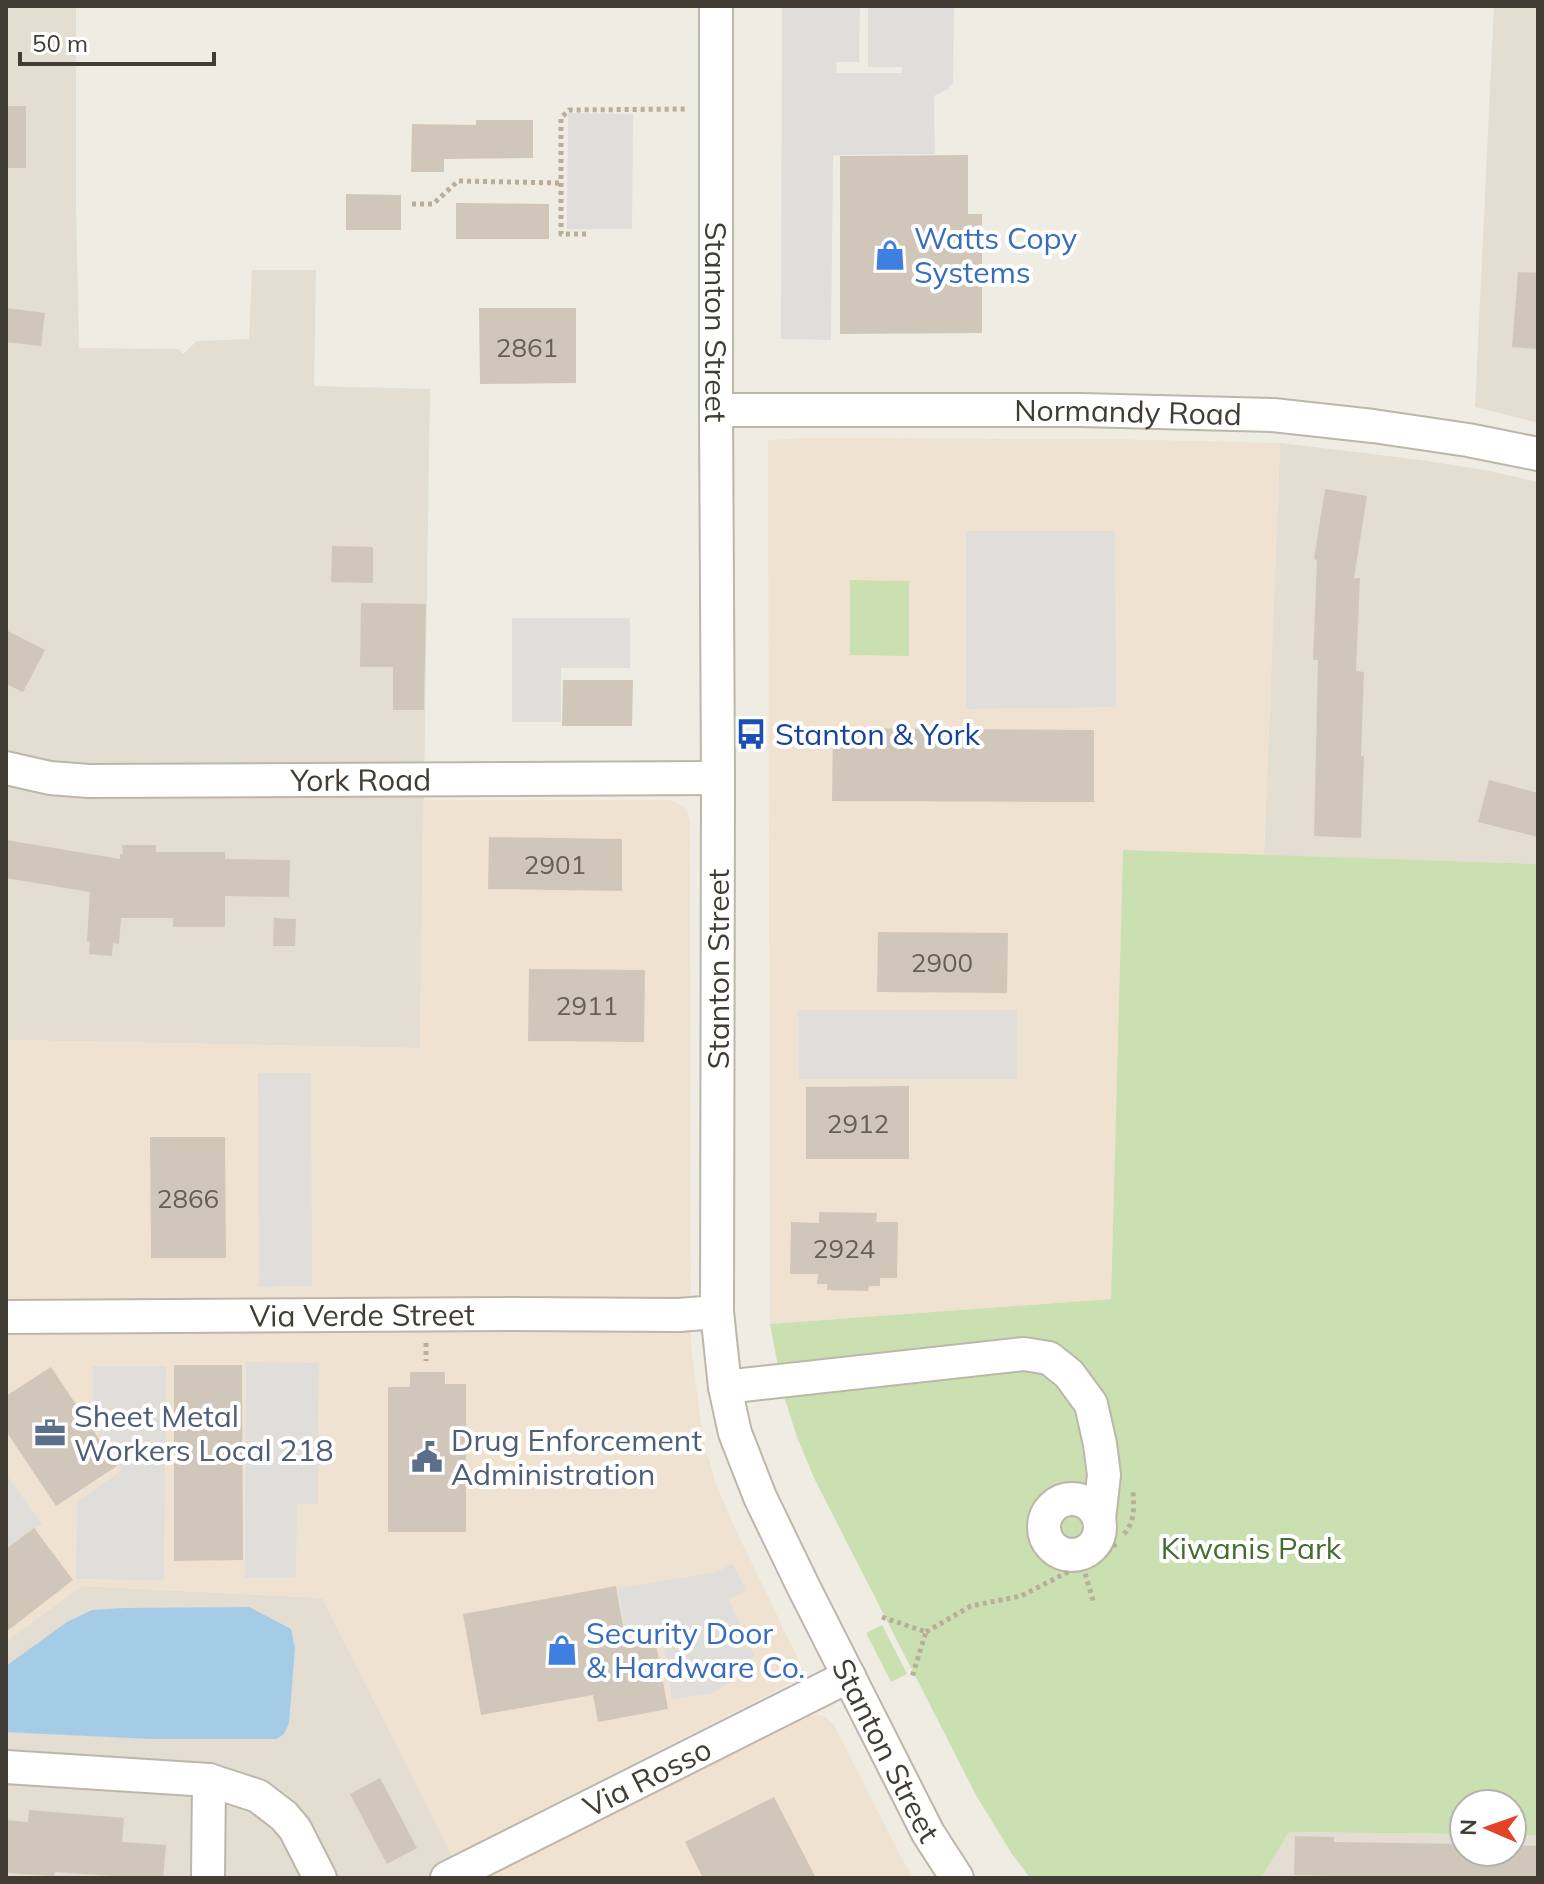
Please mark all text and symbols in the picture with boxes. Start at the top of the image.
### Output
scale bar [20,16,214,66]
text: 50 m [32,28,88,58]
place label: Watts Copy Systems [914,219,1077,291]
street label: Stanton Street [697,222,735,422]
shop icon: Watts Copy Systems [873,238,907,272]
house number: 2861 [496,331,558,364]
street label: Normandy Road [1014,391,1242,433]
place label: Stanton & York [775,715,980,753]
bus stop icon: Stanton & York [734,717,768,751]
street label: York Road [289,760,431,799]
house number: 2901 [524,848,586,881]
street label: Stanton Street [699,869,737,1069]
house number: 2900 [911,946,973,979]
house number: 2911 [556,989,618,1022]
house number: 2912 [827,1107,889,1140]
house number: 2866 [157,1182,219,1215]
house number: 2924 [813,1232,875,1265]
street label: Via Verde Street [249,1295,475,1335]
place label: Sheet Metal Workers Local 218 [74,1397,334,1469]
office icon: Sheet Metal Workers Local 218 [33,1416,67,1450]
place label: Drug Enforcement Administration [451,1421,702,1493]
public building icon: Drug Enforcement Administration [410,1440,444,1474]
park label: Kiwanis Park [1161,1529,1342,1567]
place label: Security Door & Hardware Co. [586,1614,805,1686]
shop icon: Security Door & Hardware Co. [545,1633,579,1667]
street label: Stanton Street [824,1652,948,1850]
street label: Via Rosso [577,1729,718,1825]
north arrow [1448,1788,1528,1868]
text: N [1454,1819,1482,1836]

